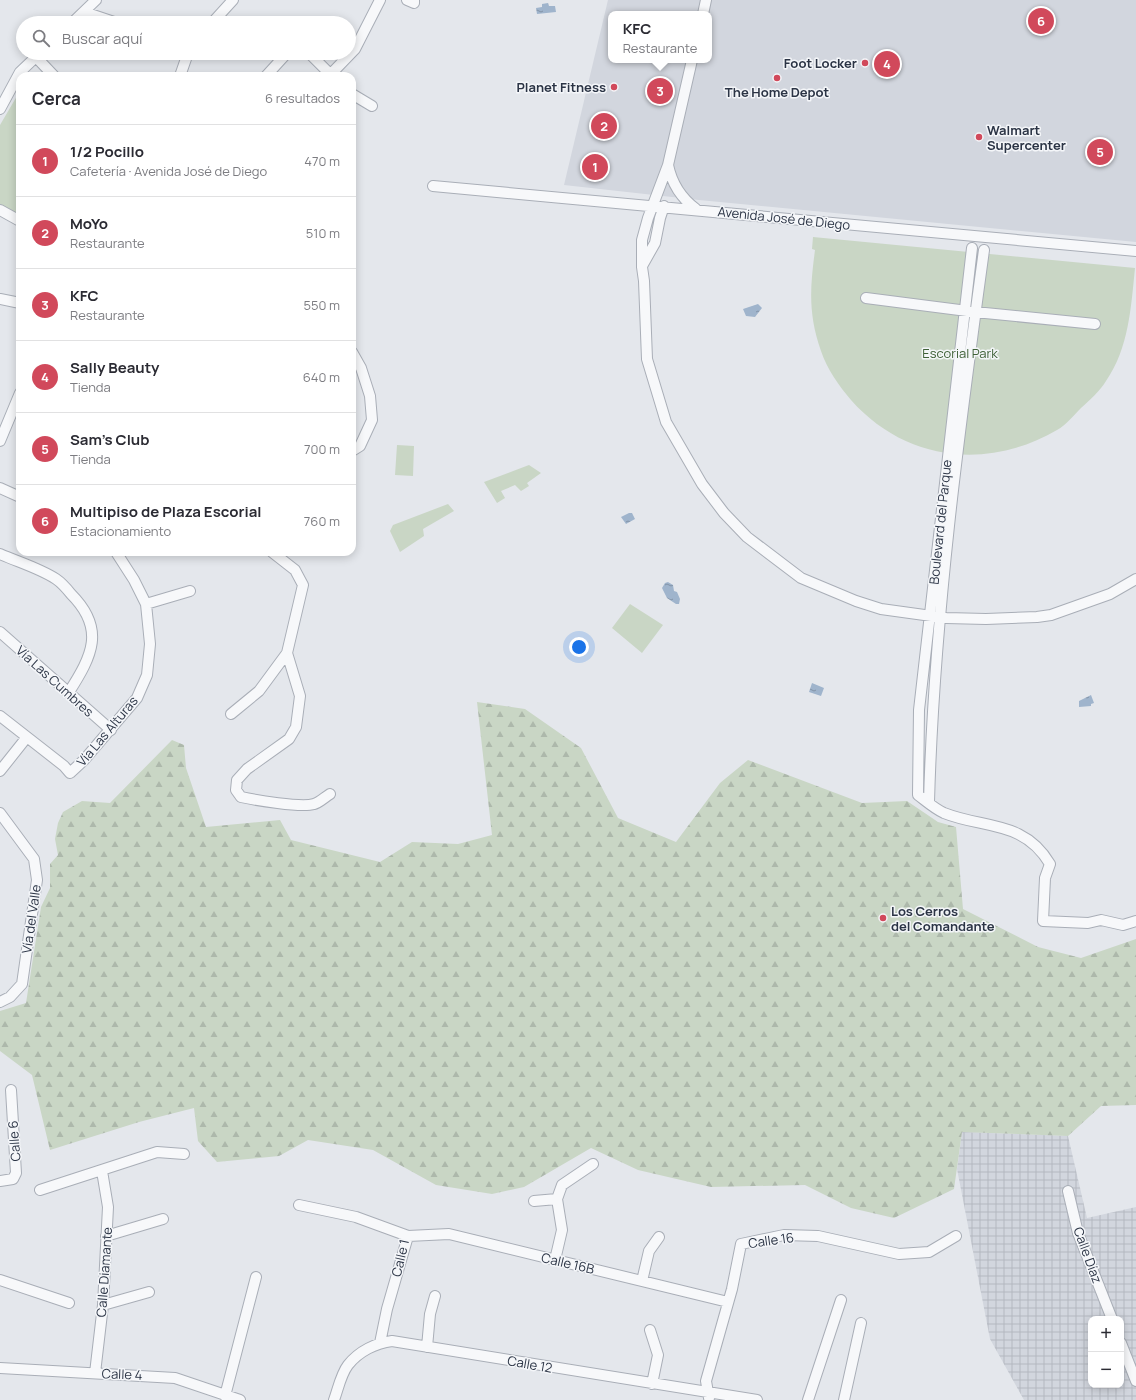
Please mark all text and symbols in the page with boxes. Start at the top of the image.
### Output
pin: 6 [1028,6,1054,36]
popup [608,11,712,63]
search box [16,16,356,60]
text: KFC [623,18,651,39]
icon: search [30,27,52,49]
text: Buscar aquí [62,28,143,49]
text: Restaurante [623,39,697,57]
pin: 4 [874,49,900,79]
place label: Foot Locker [784,54,857,72]
marker: Foot Locker [860,58,870,68]
marker: The Home Depot [772,73,782,83]
pin: 3 [647,76,673,106]
place label: Planet Fitness [516,78,606,96]
marker: Planet Fitness [609,82,619,92]
place label: The Home Depot [725,83,829,101]
text: Cerca [32,87,81,110]
text: 6 resultados [265,89,340,107]
pin: 2 [591,111,617,141]
place label: Walmart Supercenter [987,121,1066,154]
marker: Walmart Supercenter [974,132,984,142]
pin: 5 [1087,137,1113,167]
text: 1/2 Pocillo [70,141,144,162]
text: 1 [42,152,48,170]
text: 470 m [304,152,340,170]
pin: 1 [582,152,608,182]
text: Cafetería · Avenida José de Diego [70,162,267,180]
street label: Avenida José de Diego [717,202,851,234]
text: MoYo [70,213,108,234]
text: 2 [41,224,49,242]
text: 510 m [306,224,340,242]
text: Restaurante [70,234,145,252]
text: KFC [70,285,99,306]
text: 3 [41,296,49,314]
text: 550 m [303,296,340,314]
text: Restaurante [70,306,145,324]
park label: Escorial Park [922,344,998,362]
text: Sally Beauty [70,357,159,378]
text: 4 [41,368,49,386]
text: 640 m [303,368,340,386]
text: Tienda [70,378,111,396]
text: Sam's Club [70,429,149,450]
text: 5 [41,440,49,458]
text: 700 m [304,440,340,458]
text: Tienda [70,450,111,468]
street label: Boulevard del Parque [924,458,956,585]
text: Multipiso de Plaza Escorial [70,501,261,522]
text: 6 [41,512,49,530]
text: 760 m [304,512,340,530]
text: Estacionamiento [70,522,171,540]
your location [569,637,589,657]
street label: Vía Las Cumbres [12,641,98,721]
street label: Vía Las Alturas [72,692,142,770]
street label: Vía del Valle [17,883,45,955]
place label: Los Cerros del Comandante [891,902,995,935]
marker: Los Cerros del Comandante [878,913,888,923]
street label: Calle 6 [4,1120,24,1162]
street label: Calle Díaz [1070,1224,1107,1286]
street label: Calle Diamante [92,1226,116,1318]
street label: Calle 16 [747,1228,795,1252]
street label: Calle 1 [387,1238,413,1278]
street label: Calle 16B [540,1248,596,1278]
map controls [1088,1316,1124,1388]
button: + [1088,1316,1124,1352]
street label: Calle 12 [506,1351,554,1377]
button: − [1088,1352,1124,1388]
street label: Calle 4 [101,1364,143,1384]

